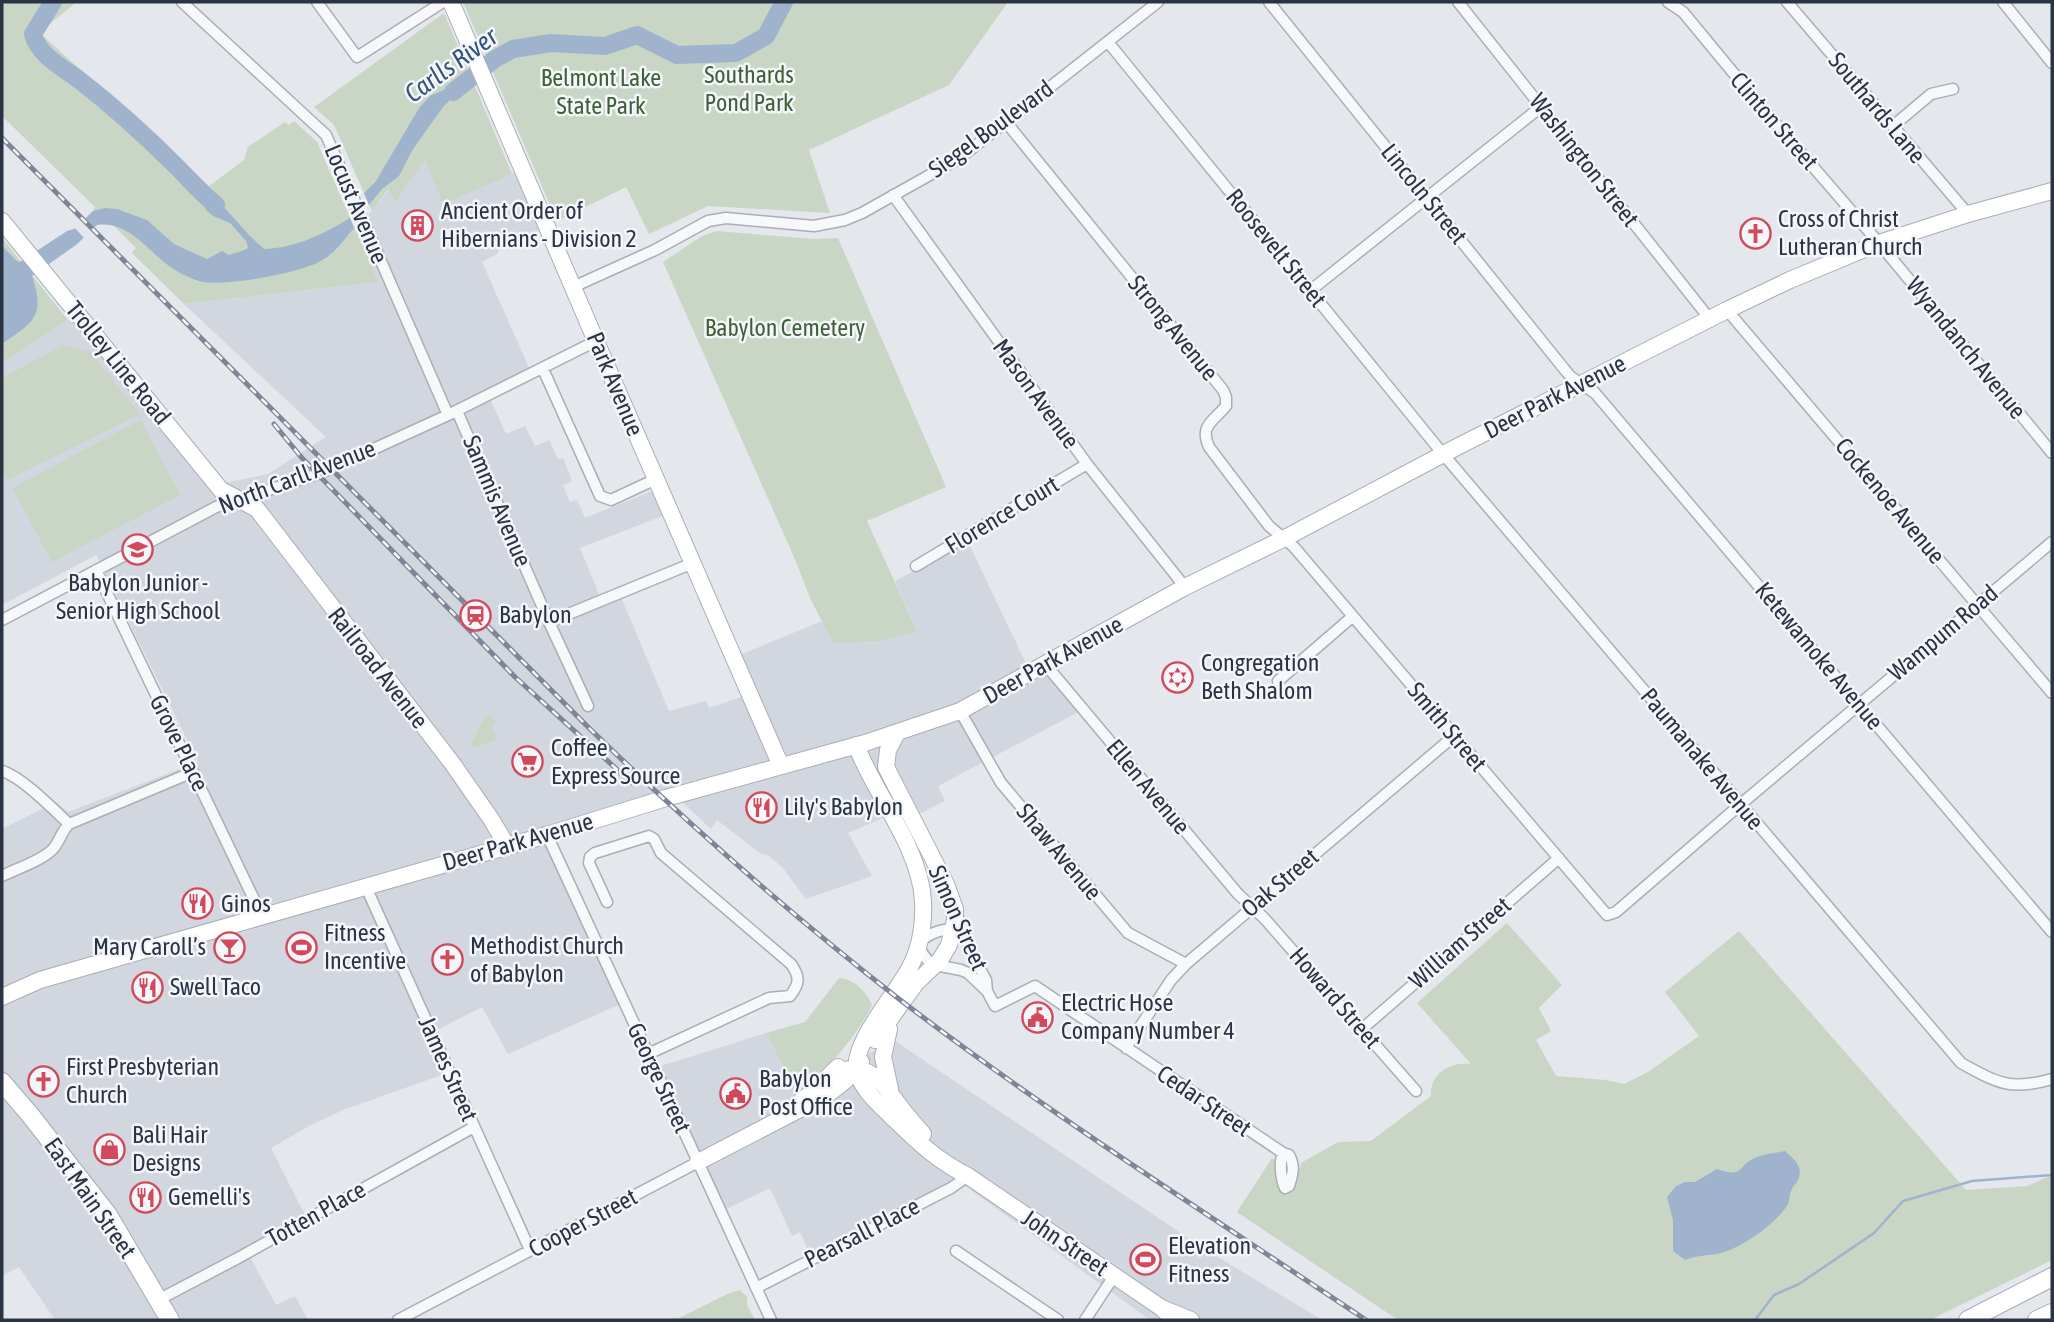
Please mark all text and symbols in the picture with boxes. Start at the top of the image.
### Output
water label: Carlls River [399,21,504,109]
street label: Southards Lane [1823,47,1931,168]
park label: Southards Pond Park [704,61,794,116]
park label: Belmont Lake State Park [541,64,661,119]
street label: Clinton Street [1725,67,1824,175]
street label: Siegel Boulevard [923,74,1058,183]
street label: Washington Street [1524,88,1645,231]
street label: Lincoln Street [1376,138,1473,249]
street label: Locust Avenue [319,140,394,267]
street label: Roosevelt Street [1221,183,1332,312]
place label: Ancient Order of Hibernians - Division 2 [441,197,637,252]
place label: Cross of Christ Lutheran Church [1778,205,1923,260]
building icon: Ancient Order of Hibernians - Division 2 [401,208,435,242]
church icon: Cross of Christ Lutheran Church [1738,216,1772,250]
street label: Strong Avenue [1123,270,1224,386]
street label: Wyandanch Avenue [1901,271,2032,424]
street label: Trolley Line Road [61,296,176,430]
park label: Babylon Cemetery [705,314,865,341]
street label: Park Avenue [582,328,649,440]
street label: Mason Avenue [988,334,1085,454]
street label: Deer Park Avenue [1479,349,1630,444]
street label: Sammis Avenue [458,431,537,570]
street label: Cockenoe Avenue [1830,432,1951,569]
street label: North Carll Avenue [215,434,379,519]
street label: Florence Court [940,470,1063,559]
school or university icon: Babylon Junior - Senior High School [121,532,155,566]
place label: Babylon Junior - Senior High School [56,569,221,624]
street label: Ketewamoke Avenue [1750,577,1889,735]
street label: Wampum Road [1882,579,2003,686]
station icon: Babylon [459,598,493,632]
place label: Babylon [499,601,572,628]
street label: Railroad Avenue [323,602,434,733]
street label: Deer Park Avenue [978,610,1127,709]
place label: Congregation Beth Shalom [1201,649,1319,704]
synagogue icon: Congregation Beth Shalom [1161,660,1195,694]
street label: Smith Street [1403,677,1492,777]
street label: Paumanake Avenue [1635,683,1769,835]
street label: Grove Place [145,690,214,795]
place label: Coffee Express Source [551,734,680,789]
street label: Ellen Avenue [1101,734,1196,839]
supermarket icon: Coffee Express Source [511,745,545,779]
restaurant icon: Lily's Babylon [744,790,778,824]
place label: Lily's Babylon [784,793,903,820]
street label: Shaw Avenue [1011,798,1107,905]
street label: Deer Park Avenue [440,807,596,876]
street label: Oak Street [1236,843,1324,922]
street label: Simon Street [923,861,994,974]
restaurant icon: Ginos [181,887,215,921]
place label: Ginos [221,890,271,917]
street label: William Street [1403,891,1516,994]
place label: Fitness Incentive [324,919,406,974]
bar icon: Mary Caroll’s [212,930,246,964]
sports icon: Fitness Incentive [284,930,318,964]
place label: Methodist Church of Babylon [470,932,624,987]
place label: Mary Caroll’s [93,933,206,960]
street label: Howard Street [1284,942,1387,1054]
church icon: Methodist Church of Babylon [430,943,464,977]
restaurant icon: Swell Taco [130,970,164,1004]
place label: Swell Taco [170,973,261,1000]
place label: Electric Hose Company Number 4 [1061,989,1235,1044]
public building icon: Electric Hose Company Number 4 [1021,1000,1055,1034]
street label: James Street [413,1012,483,1125]
street label: George Street [622,1019,697,1137]
place label: First Presbyterian Church [66,1053,219,1108]
street label: Cedar Street [1152,1059,1256,1142]
church icon: First Presbyterian Church [26,1064,60,1098]
place label: Babylon Post Office [759,1065,853,1120]
public building icon: Babylon Post Office [719,1076,753,1110]
place label: Bali Hair Designs [132,1121,208,1176]
street label: East Main Street [39,1132,142,1263]
shop icon: Bali Hair Designs [92,1132,126,1166]
street label: Totten Place [262,1175,370,1252]
restaurant icon: Gemelli's [128,1180,162,1214]
place label: Gemelli's [168,1183,250,1210]
street label: Cooper Street [524,1183,642,1262]
street label: Pearsall Place [800,1192,924,1273]
street label: John Street [1017,1204,1114,1281]
place label: Elevation Fitness [1168,1232,1251,1287]
sports icon: Elevation Fitness [1128,1243,1162,1277]

